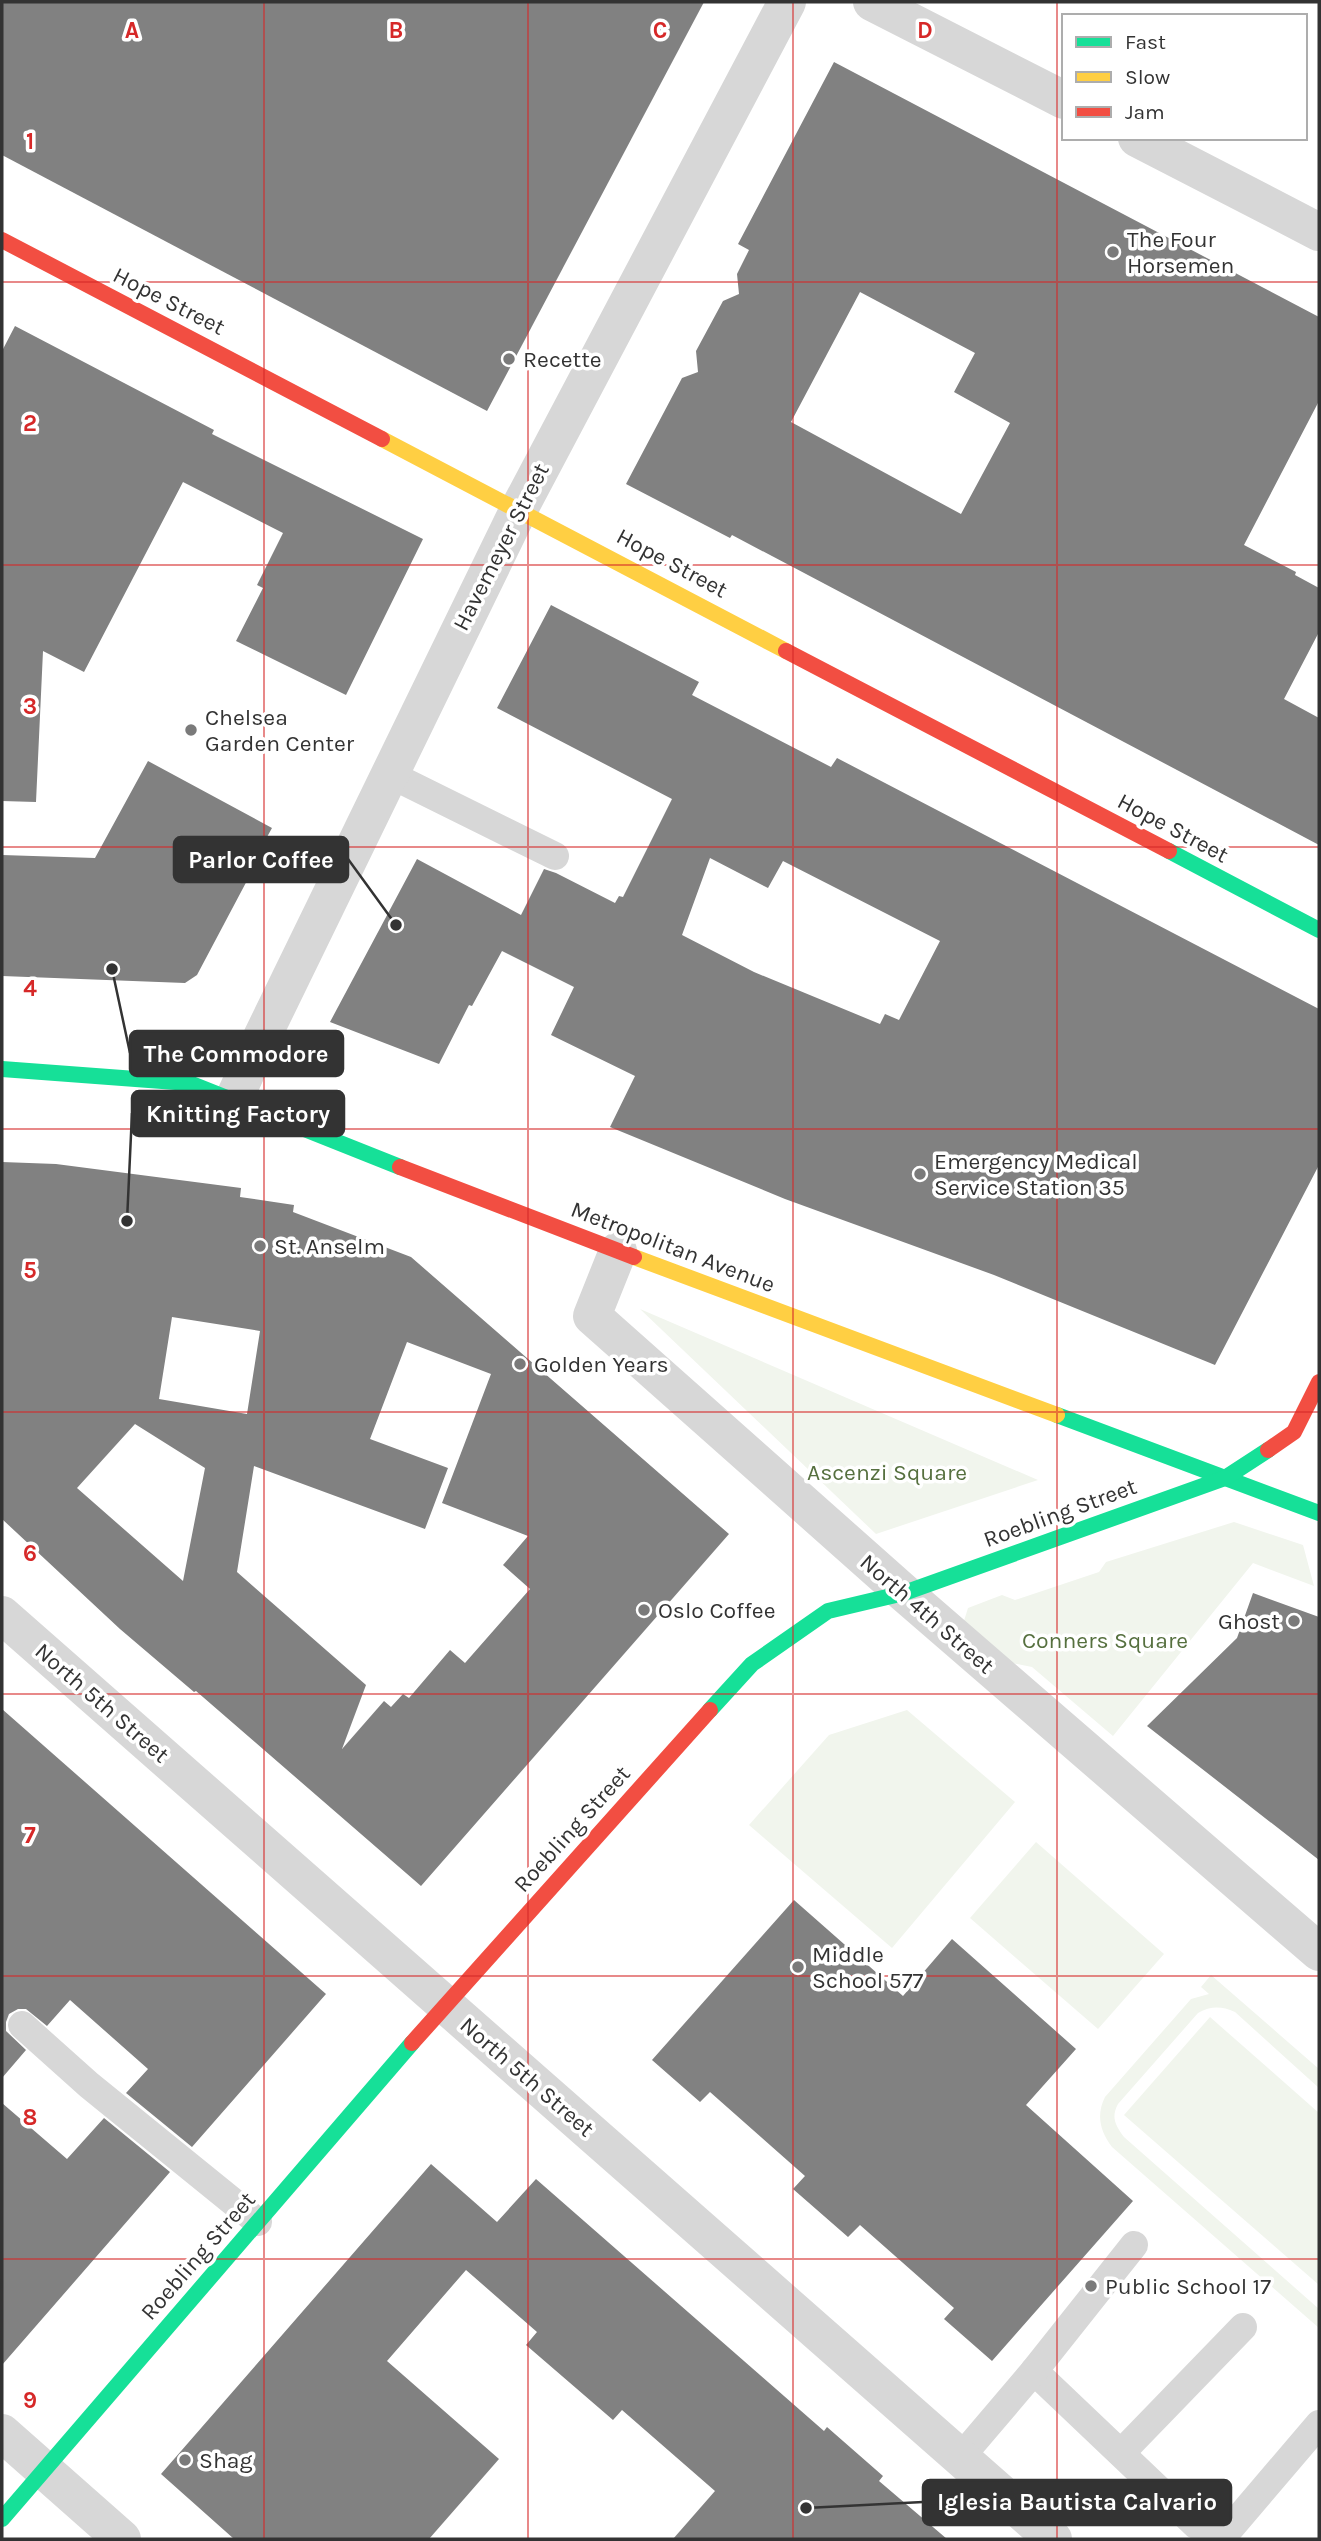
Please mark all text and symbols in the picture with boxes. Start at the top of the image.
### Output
legend [1062,14,1307,140]
text: A [125,17,139,44]
text: B [389,17,403,44]
text: C [653,17,667,44]
text: D [917,17,933,44]
text: Fast [1125,30,1166,54]
text: Slow [1125,65,1170,89]
text: Jam [1125,100,1165,124]
text: 1 [26,128,34,155]
place label: The Four Horsemen [1127,226,1234,279]
marker: The Four Horsemen [1105,244,1121,260]
street label: Hope Street [109,261,230,341]
place label: Recette [523,346,602,373]
marker: Recette [501,351,517,367]
text: 2 [23,410,37,437]
street label: Havemeyer Street [447,459,555,635]
street label: Hope Street [612,522,732,604]
text: 3 [23,693,37,720]
place label: Chelsea Garden Center [205,704,355,757]
marker: Chelsea Garden Center [183,722,199,738]
street label: Hope Street [1113,787,1233,869]
callout: Parlor Coffee [174,837,348,882]
text: Parlor Coffee [188,846,334,874]
text: 4 [23,975,37,1002]
callout: The Commodore [130,1031,343,1076]
text: The Commodore [144,1040,328,1068]
callout: Knitting Factory [132,1091,344,1136]
text: Knitting Factory [146,1100,330,1128]
place label: Emergency Medical Service Station 35 [934,1148,1138,1201]
marker: Emergency Medical Service Station 35 [912,1166,928,1182]
street label: Metropolitan Avenue [567,1196,779,1298]
place label: St. Anselm [274,1233,385,1260]
marker: St. Anselm [252,1238,268,1254]
text: 5 [23,1257,37,1284]
place label: Golden Years [534,1351,669,1378]
marker: Golden Years [512,1356,528,1372]
park label: Ascenzi Square [807,1459,967,1486]
street label: Roebling Street [980,1473,1141,1553]
text: 6 [23,1540,37,1567]
street label: North 4th Street [855,1549,1000,1680]
place label: Oslo Coffee [658,1597,775,1624]
marker: Oslo Coffee [636,1602,652,1618]
place label: Ghost [1218,1608,1280,1635]
marker: Ghost [1286,1613,1302,1629]
park label: Conners Square [1022,1627,1188,1654]
street label: North 5th Street [29,1637,175,1769]
street label: Roebling Street [508,1760,636,1898]
text: 7 [24,1822,36,1849]
place label: Middle School 577 [812,1941,923,1994]
marker: Middle School 577 [790,1959,806,1975]
street label: North 5th Street [454,2011,600,2143]
text: 8 [23,2104,37,2131]
street label: Roebling Street [135,2186,261,2326]
place label: Public School 17 [1105,2273,1271,2300]
marker: Public School 17 [1083,2278,1099,2294]
text: 9 [23,2387,37,2414]
place label: Shag [199,2447,252,2474]
marker: Shag [177,2452,193,2468]
callout: Iglesia Bautista Calvario [923,2480,1231,2525]
text: Iglesia Bautista Calvario [937,2488,1217,2516]

